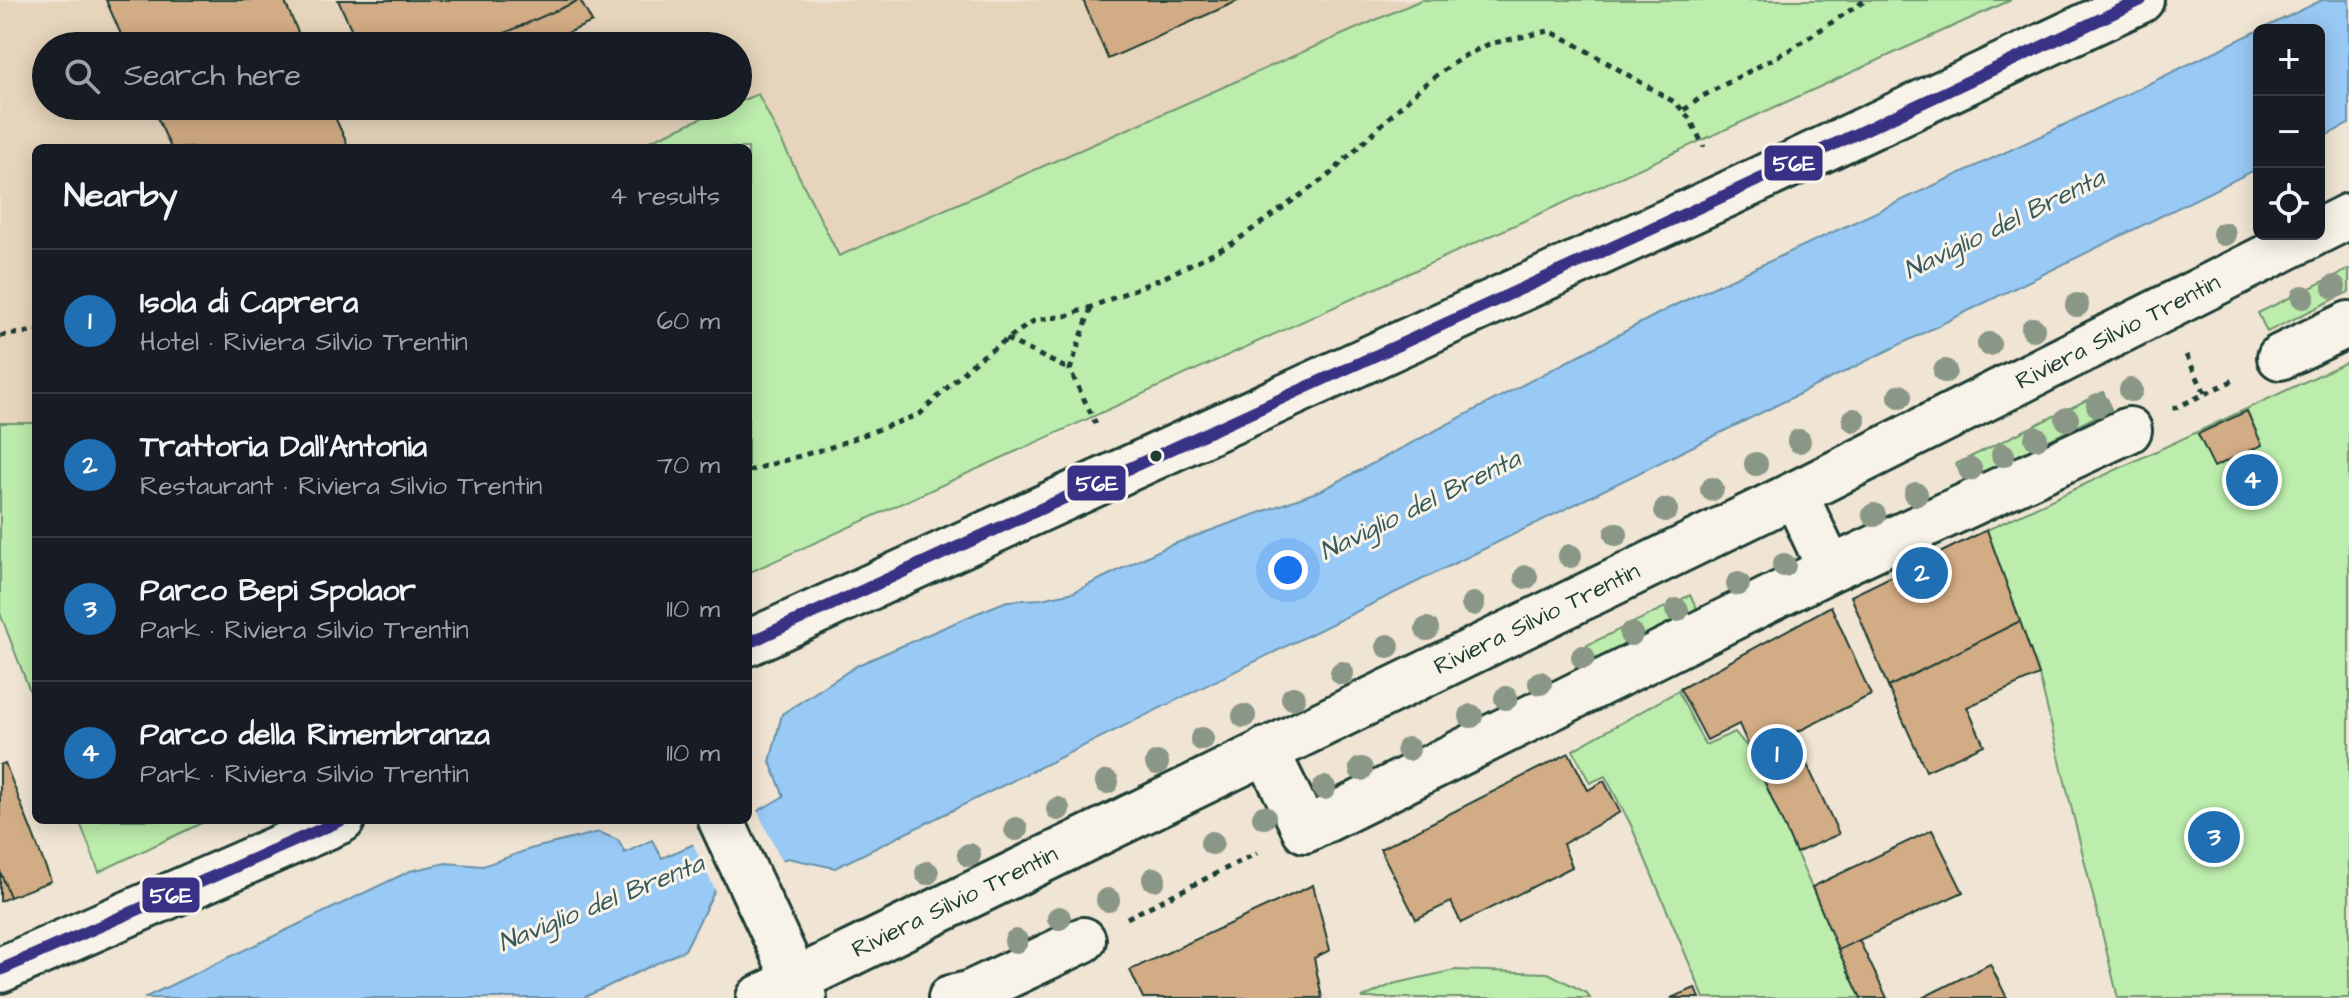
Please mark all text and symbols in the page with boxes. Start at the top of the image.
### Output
map controls [2253,24,2325,240]
button: + [2253,24,2325,96]
search box [32,32,752,120]
icon: search [60,54,104,98]
text: Search here [124,55,301,97]
button: − [2253,96,2325,168]
line badge: 56E [1763,144,1824,182]
text: 56E [1773,149,1815,180]
water label: Naviglio del Brenta [1898,159,2112,289]
button: locate [2253,168,2325,240]
text: Nearby [64,172,178,220]
text: 4 results [610,178,720,214]
street label: Riviera Silvio Trentin [2010,266,2226,398]
text: Isola di Caprera [140,282,358,324]
text: 1 [88,303,92,339]
text: 60 m [657,303,720,339]
text: Hotel · Riviera Silvio Trentin [140,324,468,360]
text: Trattoria Dall'Antonia [140,426,427,468]
water label: Naviglio del Brenta [1314,440,1528,570]
text: 2 [83,447,97,483]
text: 70 m [657,447,720,483]
unlabelled marker [1148,448,1164,464]
pin: 4 [2226,450,2278,510]
line badge: 56E [1066,464,1127,502]
text: Restaurant · Riviera Silvio Trentin [140,468,542,504]
text: 56E [1076,469,1118,500]
pin: 2 [1896,543,1948,603]
your location [1268,550,1308,590]
street label: Riviera Silvio Trentin [1428,554,1646,684]
text: Parco Bepi Spolaor [140,570,416,612]
text: 3 [83,591,97,627]
text: 110 m [666,591,720,627]
text: Park · Riviera Silvio Trentin [140,612,469,648]
text: Parco della Rimembranza [140,714,490,756]
pin: 1 [1751,724,1803,784]
text: 4 [81,735,99,771]
text: 110 m [666,735,720,771]
text: Park · Riviera Silvio Trentin [140,756,469,792]
pin: 3 [2188,807,2240,867]
street label: Riviera Silvio Trentin [846,837,1064,967]
water label: Naviglio del Brenta [493,845,711,962]
line badge: 56E [141,876,201,914]
text: 56E [150,881,192,912]

